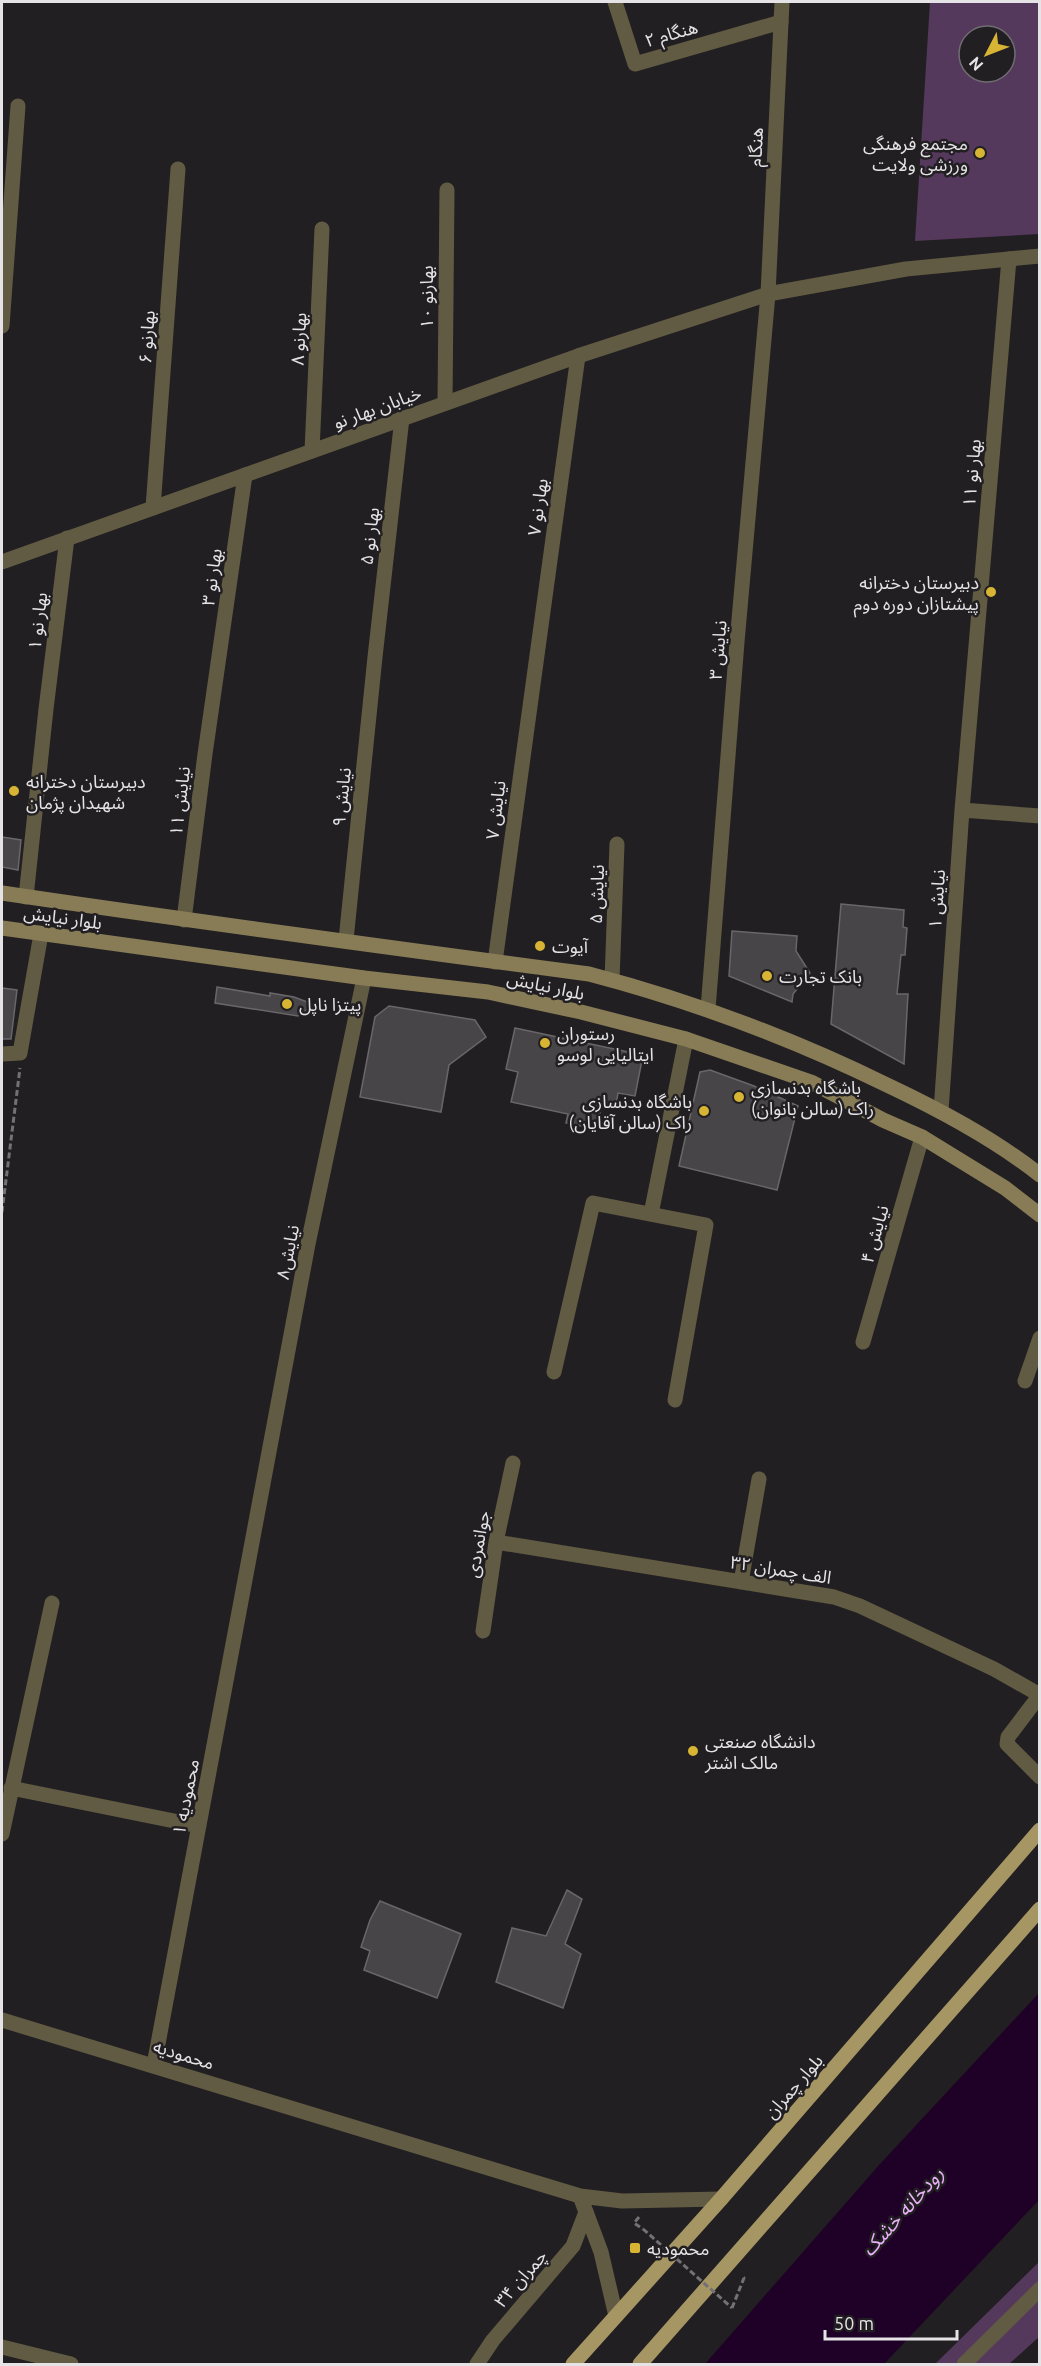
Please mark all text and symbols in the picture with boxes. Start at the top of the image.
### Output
street label: ۲ هنگام [642,16,701,55]
north arrow [957,24,1017,84]
text: N [965,54,987,74]
street label: هنگام [744,127,771,168]
place label: مجتمع فرهنگی ورزشی ولایت [863,133,968,176]
marker: مجتمع فرهنگی ورزشی ولایت [973,146,987,160]
street label: ۱۰ بهارنو [416,265,438,329]
street label: ۶ بهارنو [134,310,160,364]
street label: ۸ بهارنو [287,312,311,366]
street label: خیابان بهار نو [330,382,424,434]
street label: ۱۱ بهار نو [958,438,986,508]
street label: ۷ بهار نو [523,477,553,537]
street label: ۵ بهار نو [356,506,384,566]
street label: ۳ بهار نو [197,547,227,607]
place label: دبیرستان دخترانه پیشتازان دوره دوم [853,572,979,618]
marker: دبیرستان دخترانه پیشتازان دوره دوم [984,585,998,599]
street label: ۱ بهار نو [24,591,52,651]
street label: نیایش ۳ [704,620,732,681]
street label: نیایش ۱۱ [165,765,195,837]
street label: نیایش ۹ [328,766,356,828]
place label: دبیرستان دخترانه شهیدان پژمان [26,771,146,814]
street label: نیایش ۷ [481,779,511,841]
marker: دبیرستان دخترانه شهیدان پژمان [7,784,21,798]
street label: نیایش ۵ [585,864,609,924]
street label: نیایش ۱ [924,869,950,929]
street label: بلوار نیایش [22,902,103,934]
place label: آیوت [552,936,589,958]
marker: آیوت [533,939,547,953]
place label: بانک تجارت [779,966,862,988]
street label: بلوار نیایش [505,967,587,1005]
marker: بانک تجارت [760,969,774,983]
place label: پیتزا ناپل [299,994,362,1016]
marker: پیتزا ناپل [280,997,294,1011]
place label: رستوران ایتالیایی لوسو [557,1023,654,1066]
marker: رستوران ایتالیایی لوسو [538,1036,552,1050]
place label: باشگاه بدنسازی راک (سالن بانوان) [751,1077,874,1120]
marker: باشگاه بدنسازی راک (سالن بانوان) [732,1090,746,1104]
place label: باشگاه بدنسازی راک (سالن آقایان) [569,1091,692,1134]
marker: باشگاه بدنسازی راک (سالن آقایان) [697,1104,711,1118]
street label: نیایش ۴ [856,1203,894,1266]
street label: نیایش۸ [272,1223,304,1281]
street label: جوانمردی [461,1509,495,1579]
street label: ۳۲ الف چمران [729,1551,833,1589]
place label: دانشگاه صنعتی مالک اشتر [704,1731,816,1774]
marker: دانشگاه صنعتی مالک اشتر [686,1744,700,1758]
street label: ۱ محمودیه [168,1757,204,1837]
street label: محمودیه [151,2035,217,2075]
street label: بلوار چمران [760,2050,828,2123]
water label: رودخانه خشک [856,2162,949,2261]
place label: محمودیه [647,2238,710,2260]
marker: محمودیه [628,2241,642,2255]
street label: ۳۴ چمران [490,2245,552,2312]
scale bar [825,2303,957,2341]
text: 50 m [834,2313,874,2333]

